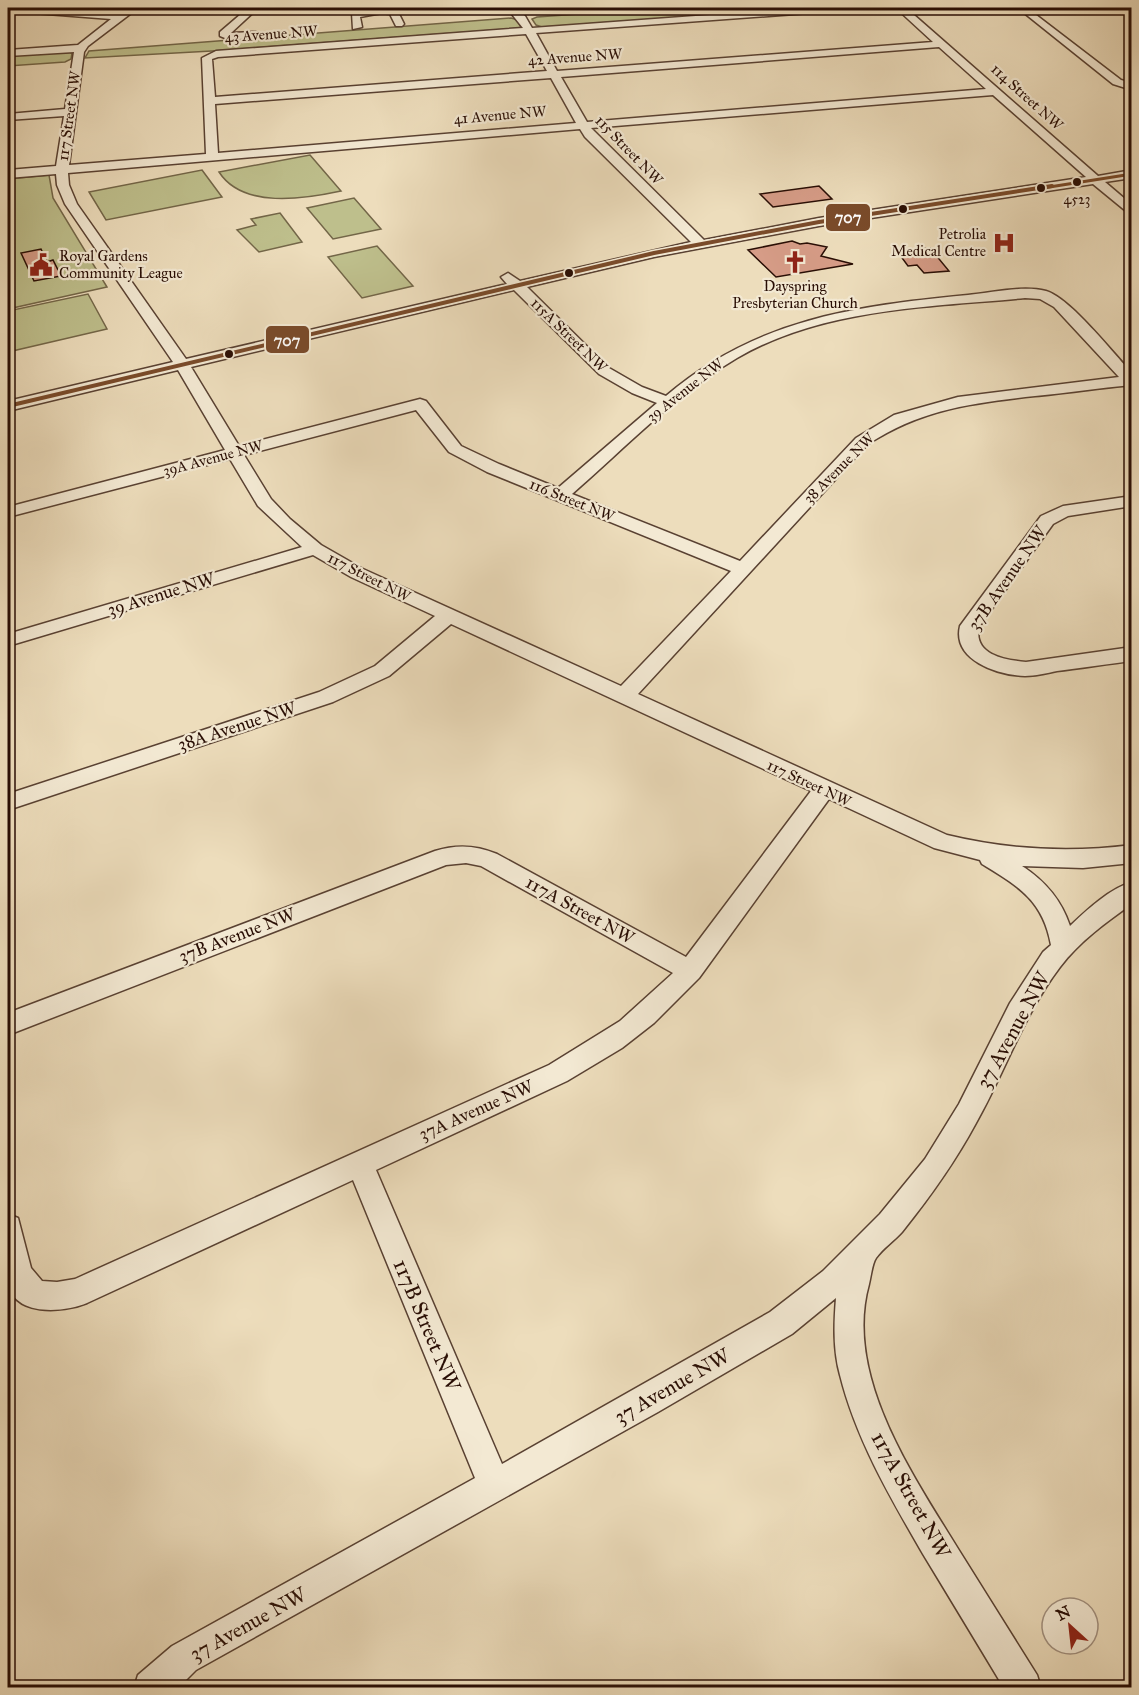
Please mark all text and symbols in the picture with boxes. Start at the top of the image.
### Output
street label: 43 Avenue NW [224,22,319,46]
street label: 42 Avenue NW [527,45,623,69]
street label: 114 Street NW [987,60,1067,135]
street label: 117 Street NW [54,69,84,162]
street label: 41 Avenue NW [453,102,548,128]
street label: 115 Street NW [591,112,667,189]
marker: 4523 [1071,176,1083,188]
unlabelled marker [1035,182,1047,194]
place label: 4523 [1064,191,1090,208]
line badge: 707 [825,203,871,232]
unlabelled marker [897,203,909,215]
text: 707 [835,208,862,227]
place label: Petrolia Medical Centre [891,225,987,260]
hospital icon: Petrolia Medical Centre [991,230,1017,256]
place label: Royal Gardens Community League [59,247,183,282]
church icon: Dayspring Presbyterian Church [782,249,808,275]
public building icon: Royal Gardens Community League [28,252,54,278]
unlabelled marker [563,267,575,279]
place label: Dayspring Presbyterian Church [732,277,858,312]
street label: 115A Street NW [527,294,612,377]
line badge: 707 [265,325,310,354]
text: 707 [274,331,301,350]
unlabelled marker [223,348,235,360]
street label: 39 Avenue NW [643,354,728,426]
street label: 38 Avenue NW [800,428,879,507]
street label: 39A Avenue NW [161,436,266,480]
street label: 116 Street NW [527,475,618,526]
street label: 37B Avenue NW [963,521,1052,635]
street label: 117 Street NW [325,548,414,606]
street label: 39 Avenue NW [105,567,218,621]
street label: 38A Avenue NW [175,696,300,755]
street label: 117 Street NW [764,756,855,811]
street label: 117A Street NW [522,871,639,949]
street label: 37B Avenue NW [176,902,299,967]
street label: 37 Avenue NW [970,966,1056,1093]
street label: 37A Avenue NW [415,1075,538,1145]
street label: 117B Street NW [388,1255,467,1396]
street label: 37 Avenue NW [609,1342,735,1430]
street label: 117A Street NW [865,1427,957,1564]
street label: 37 Avenue NW [185,1581,312,1667]
north arrow [1040,1596,1100,1656]
text: N [1053,1601,1074,1625]

